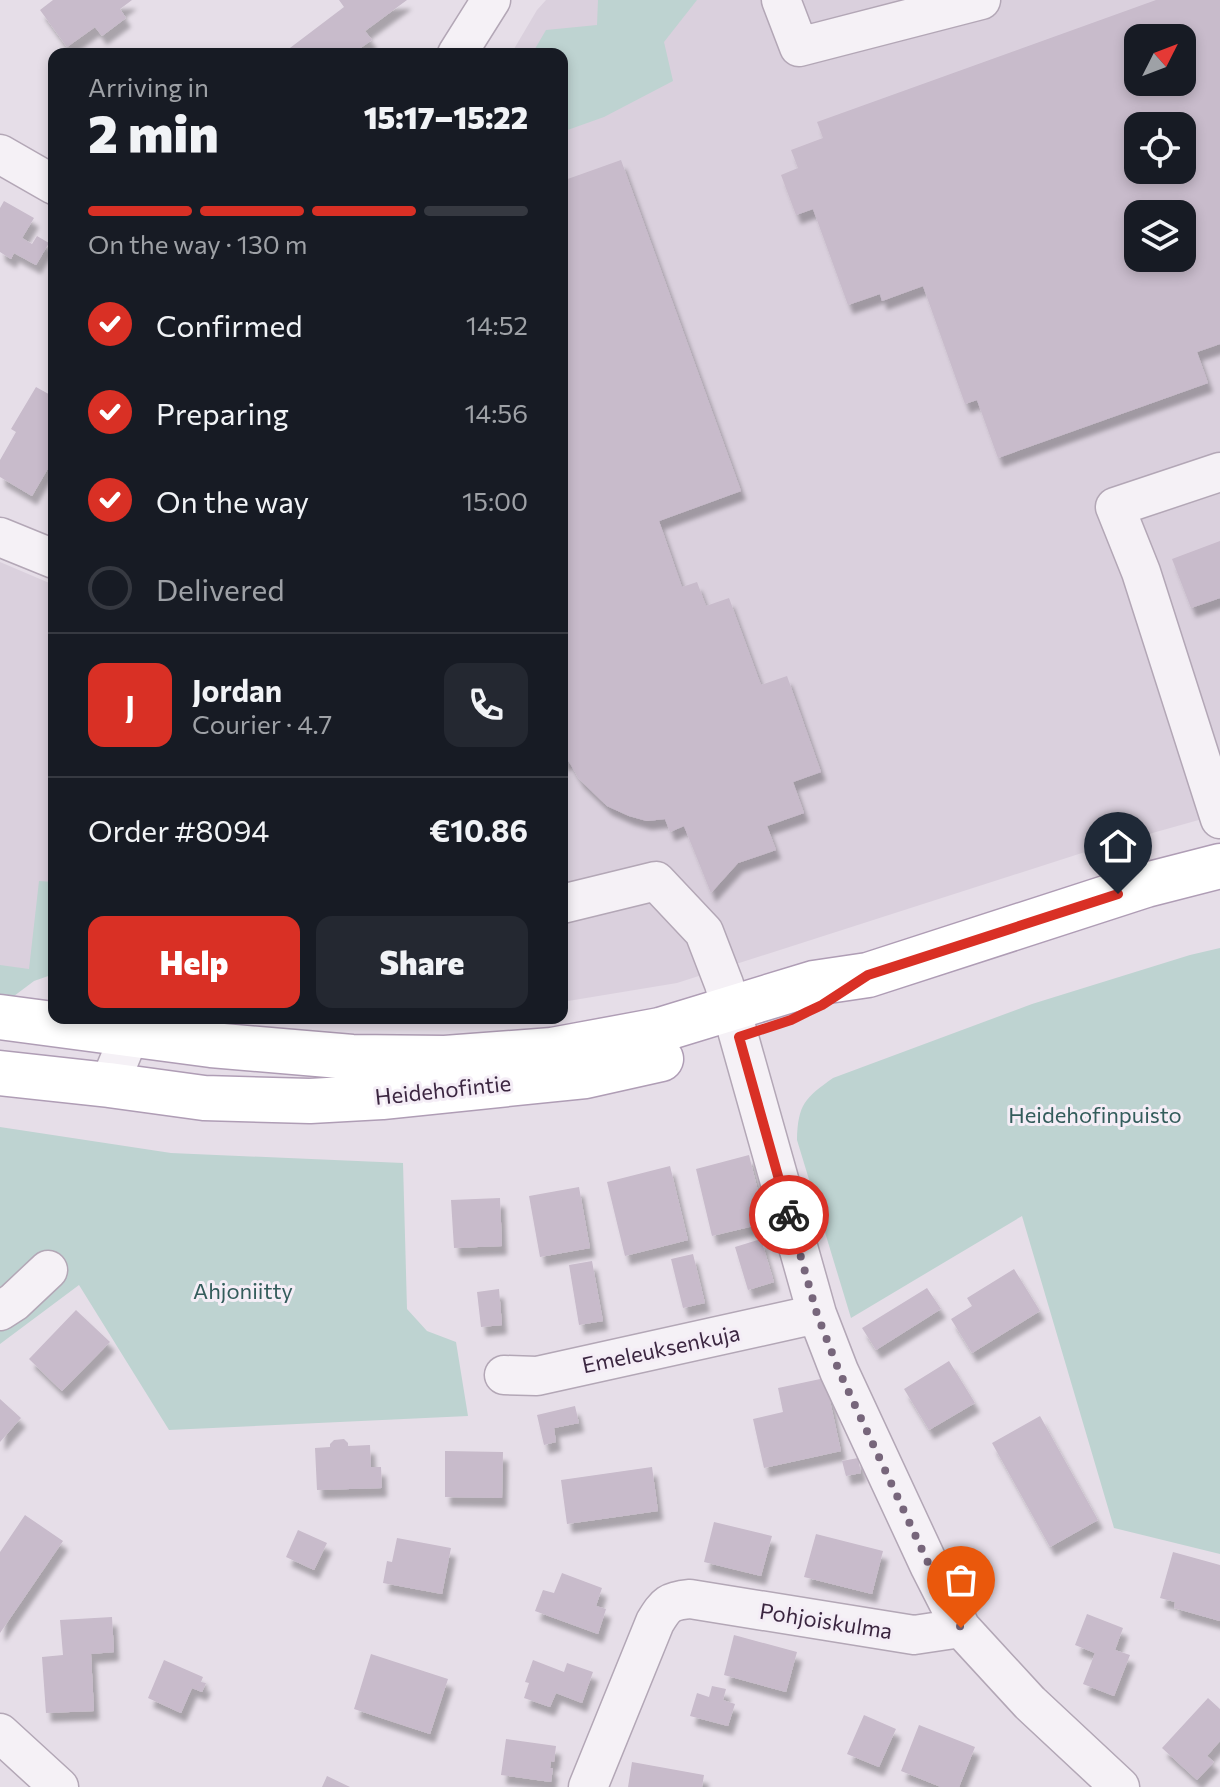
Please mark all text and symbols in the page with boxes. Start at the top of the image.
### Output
north arrow [1124,24,1196,96]
map controls [1124,24,1196,272]
text: Arriving in [88,71,209,102]
text: 15:17–15:22 [364,98,528,135]
text: 2 min [88,100,219,164]
button: locate [1124,112,1196,184]
button: layers [1124,200,1196,272]
text: On the way · 130 m [88,228,307,259]
icon: check [88,302,132,346]
text: Confirmed [156,306,303,343]
text: 14:52 [466,309,528,340]
icon: check [88,390,132,434]
text: Preparing [156,394,289,431]
text: 14:56 [464,397,528,428]
icon: check [88,478,132,522]
text: On the way [156,482,309,519]
text: 15:00 [462,485,528,516]
text: Delivered [156,570,285,607]
button: phone [444,663,528,747]
text: Jordan [192,671,282,708]
text: J [125,687,135,724]
text: Courier · 4.7 [192,708,332,739]
text: Order #8094 [88,811,269,848]
text: €10.86 [429,811,528,848]
pin [1084,812,1152,894]
icon: home [1096,824,1140,868]
button: Help [88,916,300,1008]
button: Share [316,916,528,1008]
street label: Heidehofintie [373,1069,512,1110]
park label: Heidehofinpuisto [1008,1101,1182,1128]
courier [749,1175,829,1255]
icon: bike [767,1193,811,1237]
park label: Ahjoniitty [193,1277,293,1304]
street label: Emeleuksenkuja [579,1319,742,1378]
pin [927,1546,995,1628]
icon: bag [939,1558,983,1602]
street label: Pohjoiskulma [758,1597,894,1644]

